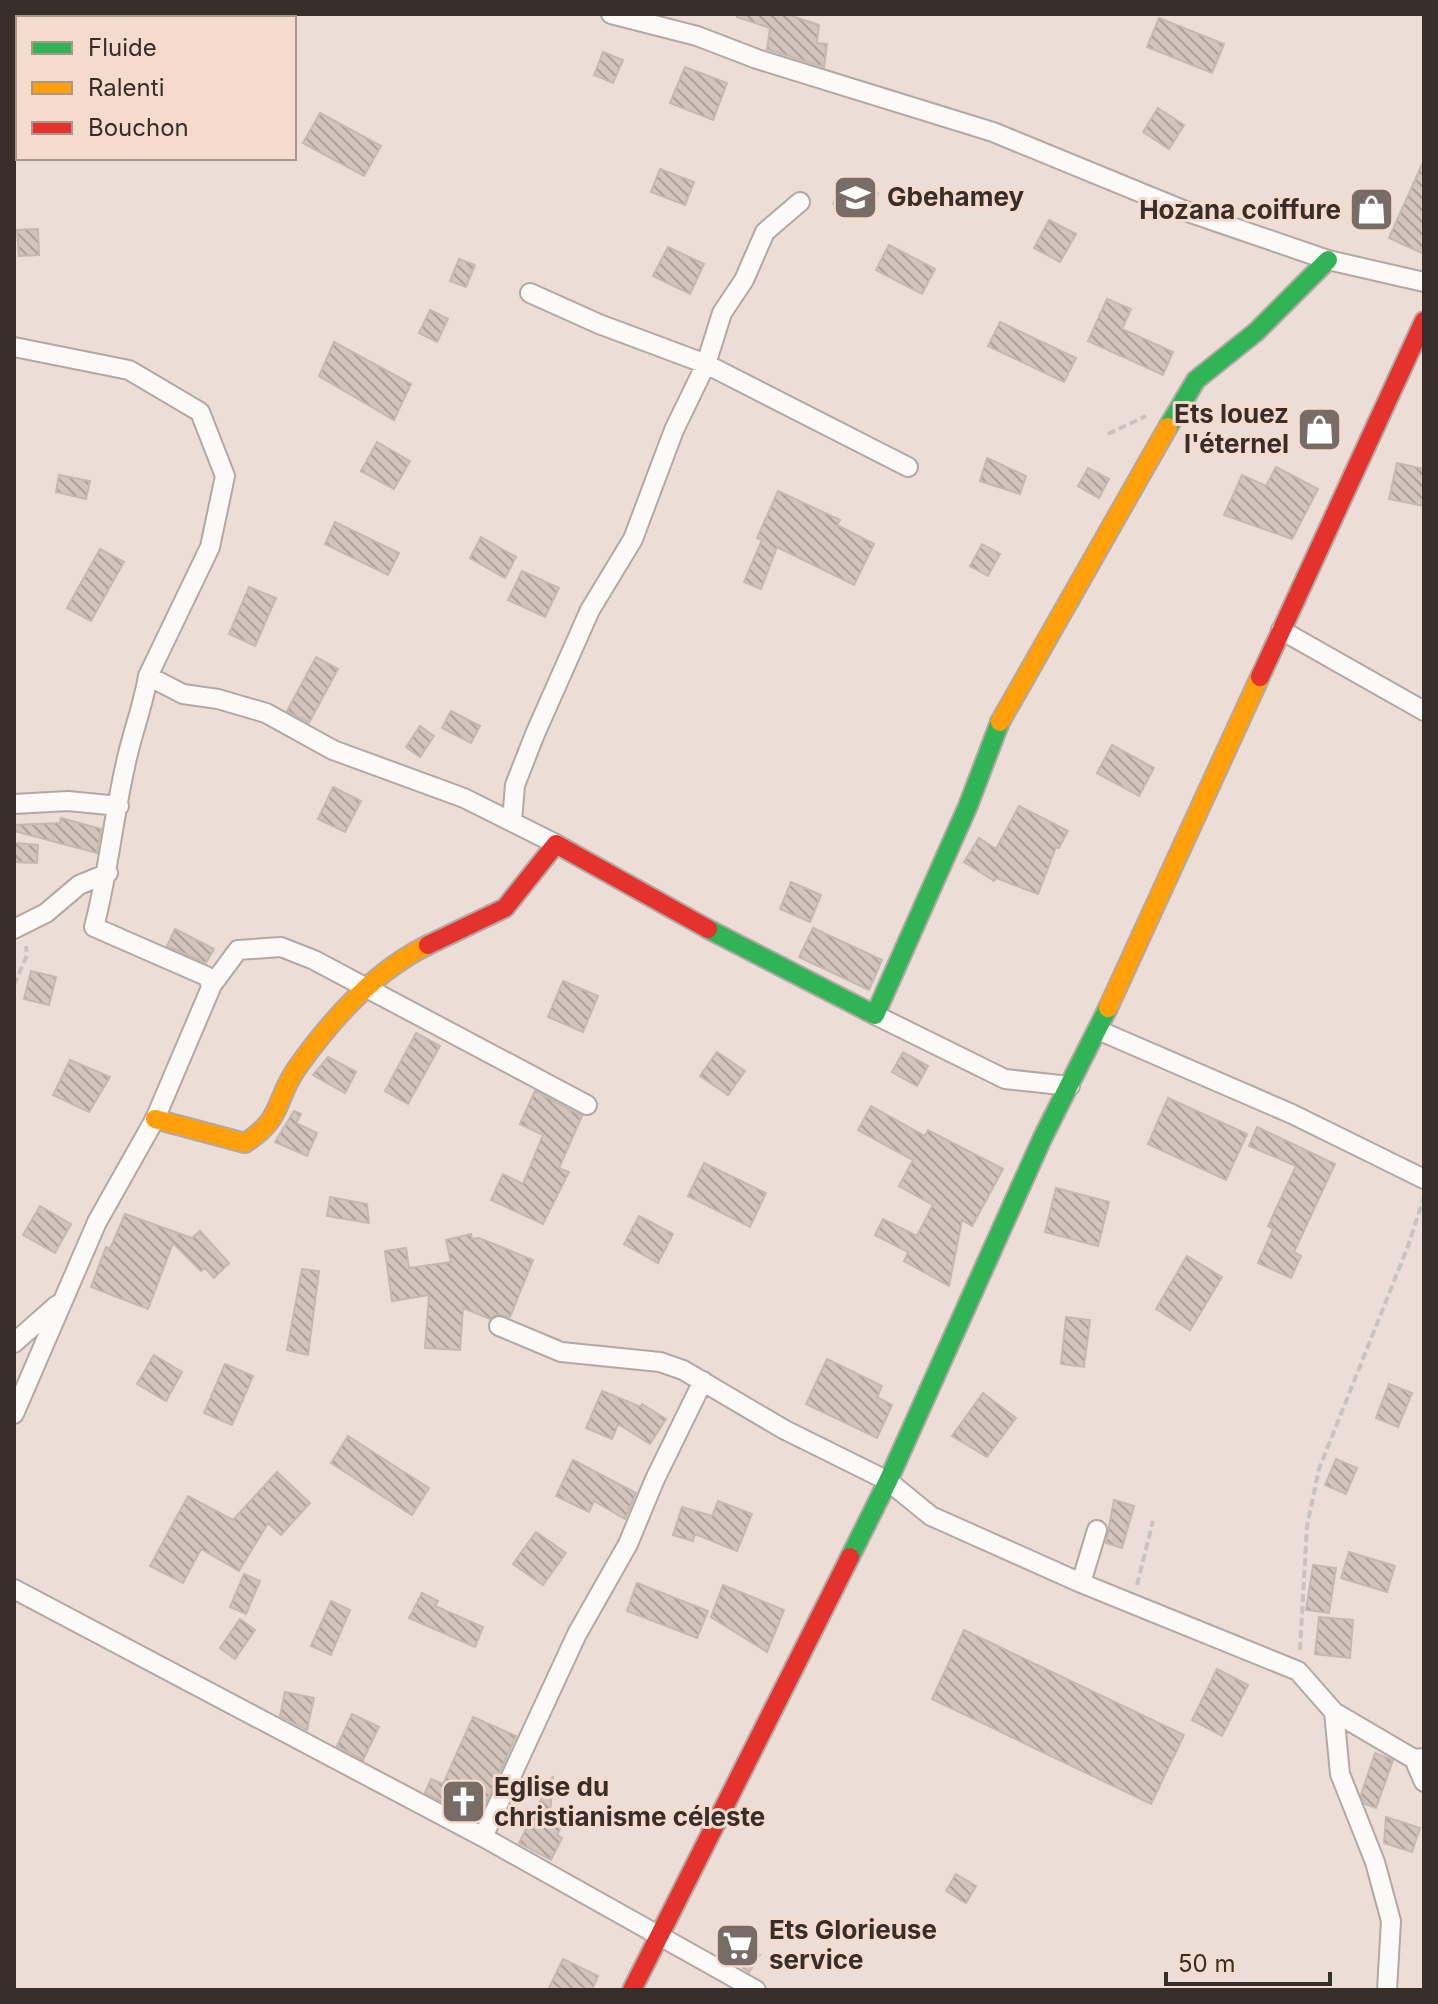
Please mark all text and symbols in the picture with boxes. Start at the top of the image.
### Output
legend [16,16,296,160]
text: Fluide [88,33,157,62]
text: Ralenti [88,73,164,102]
text: Bouchon [88,113,189,142]
school or university icon: Gbehamey [832,173,880,221]
place label: Gbehamey [887,181,1024,212]
shop icon: Hozana coiffure [1348,186,1396,234]
place label: Hozana coiffure [1139,194,1341,225]
place label: Ets louez l'éternel [1174,398,1289,459]
shop icon: Ets louez l'éternel [1296,405,1344,453]
place label: Eglise du christianisme céleste [494,1771,765,1832]
church icon: Eglise du christianisme céleste [439,1778,487,1826]
place label: Ets Glorieuse service [769,1914,937,1975]
supermarket icon: Ets Glorieuse service [714,1921,762,1969]
scale bar [1166,1936,1330,1986]
text: 50 m [1178,1949,1236,1978]

